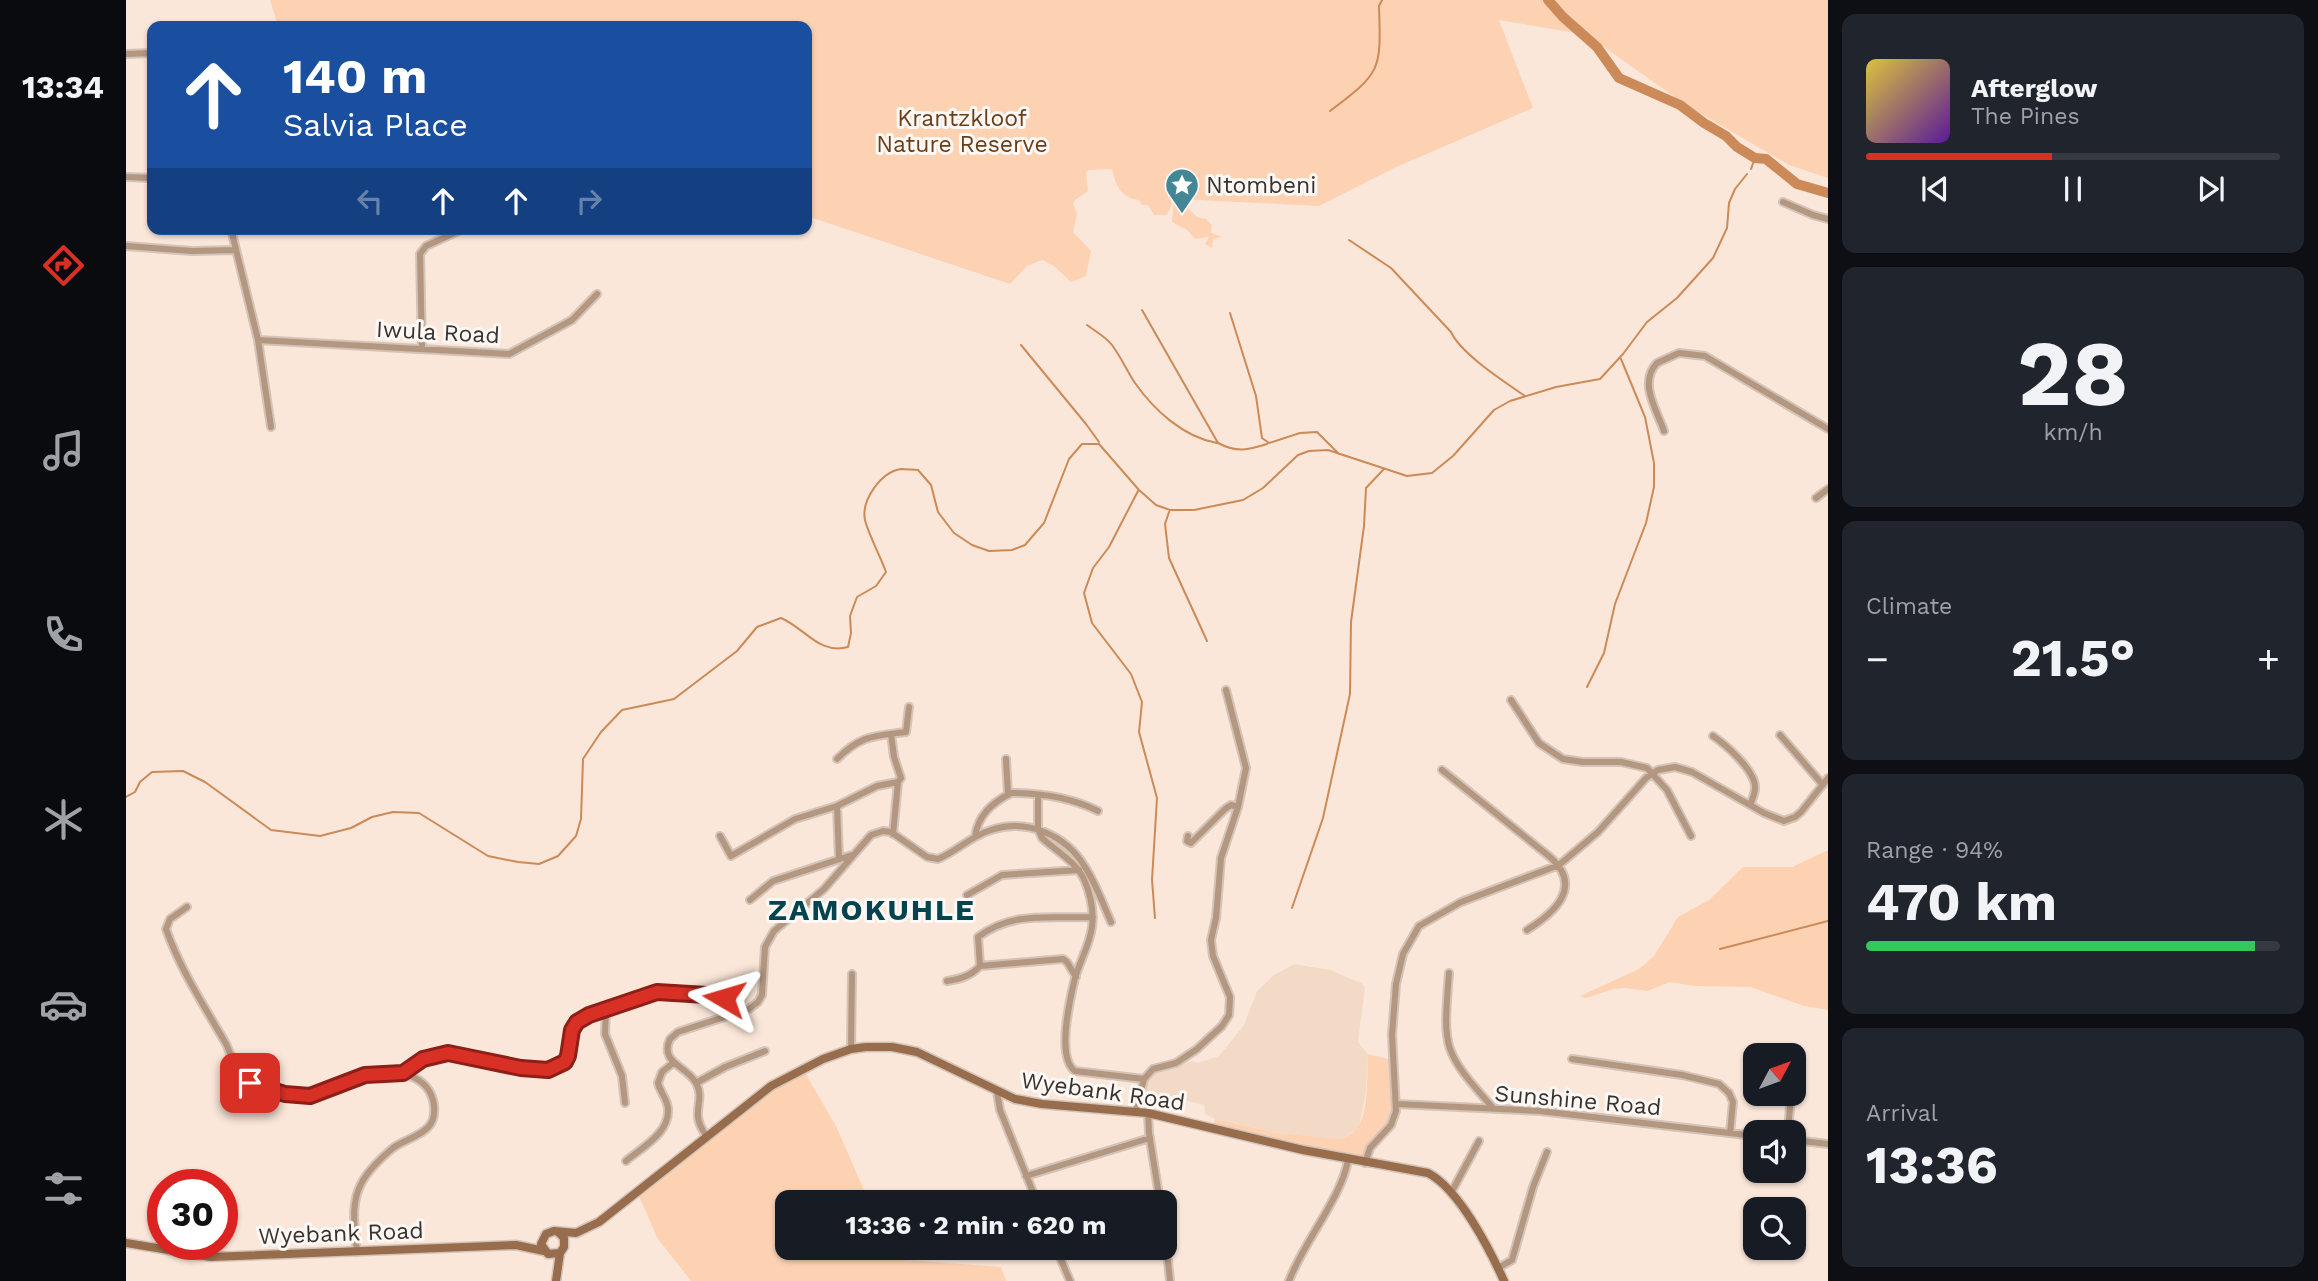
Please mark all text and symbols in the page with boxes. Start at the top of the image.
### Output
text: 140 m [283,47,427,105]
icon: ahead [168,49,259,140]
text: 13:34 [22,68,104,106]
text: Afterglow [1971,73,2097,103]
text: The Pines [1971,103,2080,130]
park label: Krantzkloof Nature Reserve [876,105,1048,158]
text: Salvia Place [283,106,468,144]
place icon: Ntombeni [1163,166,1201,215]
icon: previous [1916,170,1954,208]
icon: pause [2054,170,2092,208]
icon: next [2192,170,2230,208]
place label: Ntombeni [1206,172,1316,199]
icon: left [351,182,389,220]
icon: ahead [424,182,462,220]
icon: ahead [497,182,535,220]
icon: right [570,182,608,220]
icon: directions [39,241,88,290]
street label: Iwula Road [375,316,500,349]
text: 28 [2017,320,2129,427]
text: km/h [2043,419,2103,446]
icon: music [39,426,88,475]
text: Climate [1866,593,1952,620]
icon: phone [39,610,88,659]
text: 21.5° [2011,628,2135,689]
text: − [1866,637,1889,681]
text: + [2257,637,2280,681]
icon: climate [39,795,88,844]
text: Range · 94% [1866,837,2003,864]
text: 470 km [1866,872,2057,933]
district label: ZAMOKUHLE [768,892,976,927]
position arrow [687,961,761,1035]
icon: car [39,980,88,1029]
north arrow [1743,1043,1806,1106]
map controls [1743,1043,1806,1260]
pin [220,1053,280,1113]
icon: arrive [231,1064,269,1102]
street label: Wyebank Road [1019,1067,1187,1116]
street label: Sunshine Road [1494,1080,1662,1121]
text: Arrival [1866,1100,1938,1127]
button: sound [1743,1120,1806,1183]
text: 13:36 [1866,1135,1998,1196]
icon: filters [39,1164,88,1213]
speed limit sign: 30 [147,1169,238,1260]
button: search [1743,1197,1806,1260]
text: 13:36 · 2 min · 620 m [845,1210,1107,1240]
street label: Wyebank Road [258,1217,424,1250]

